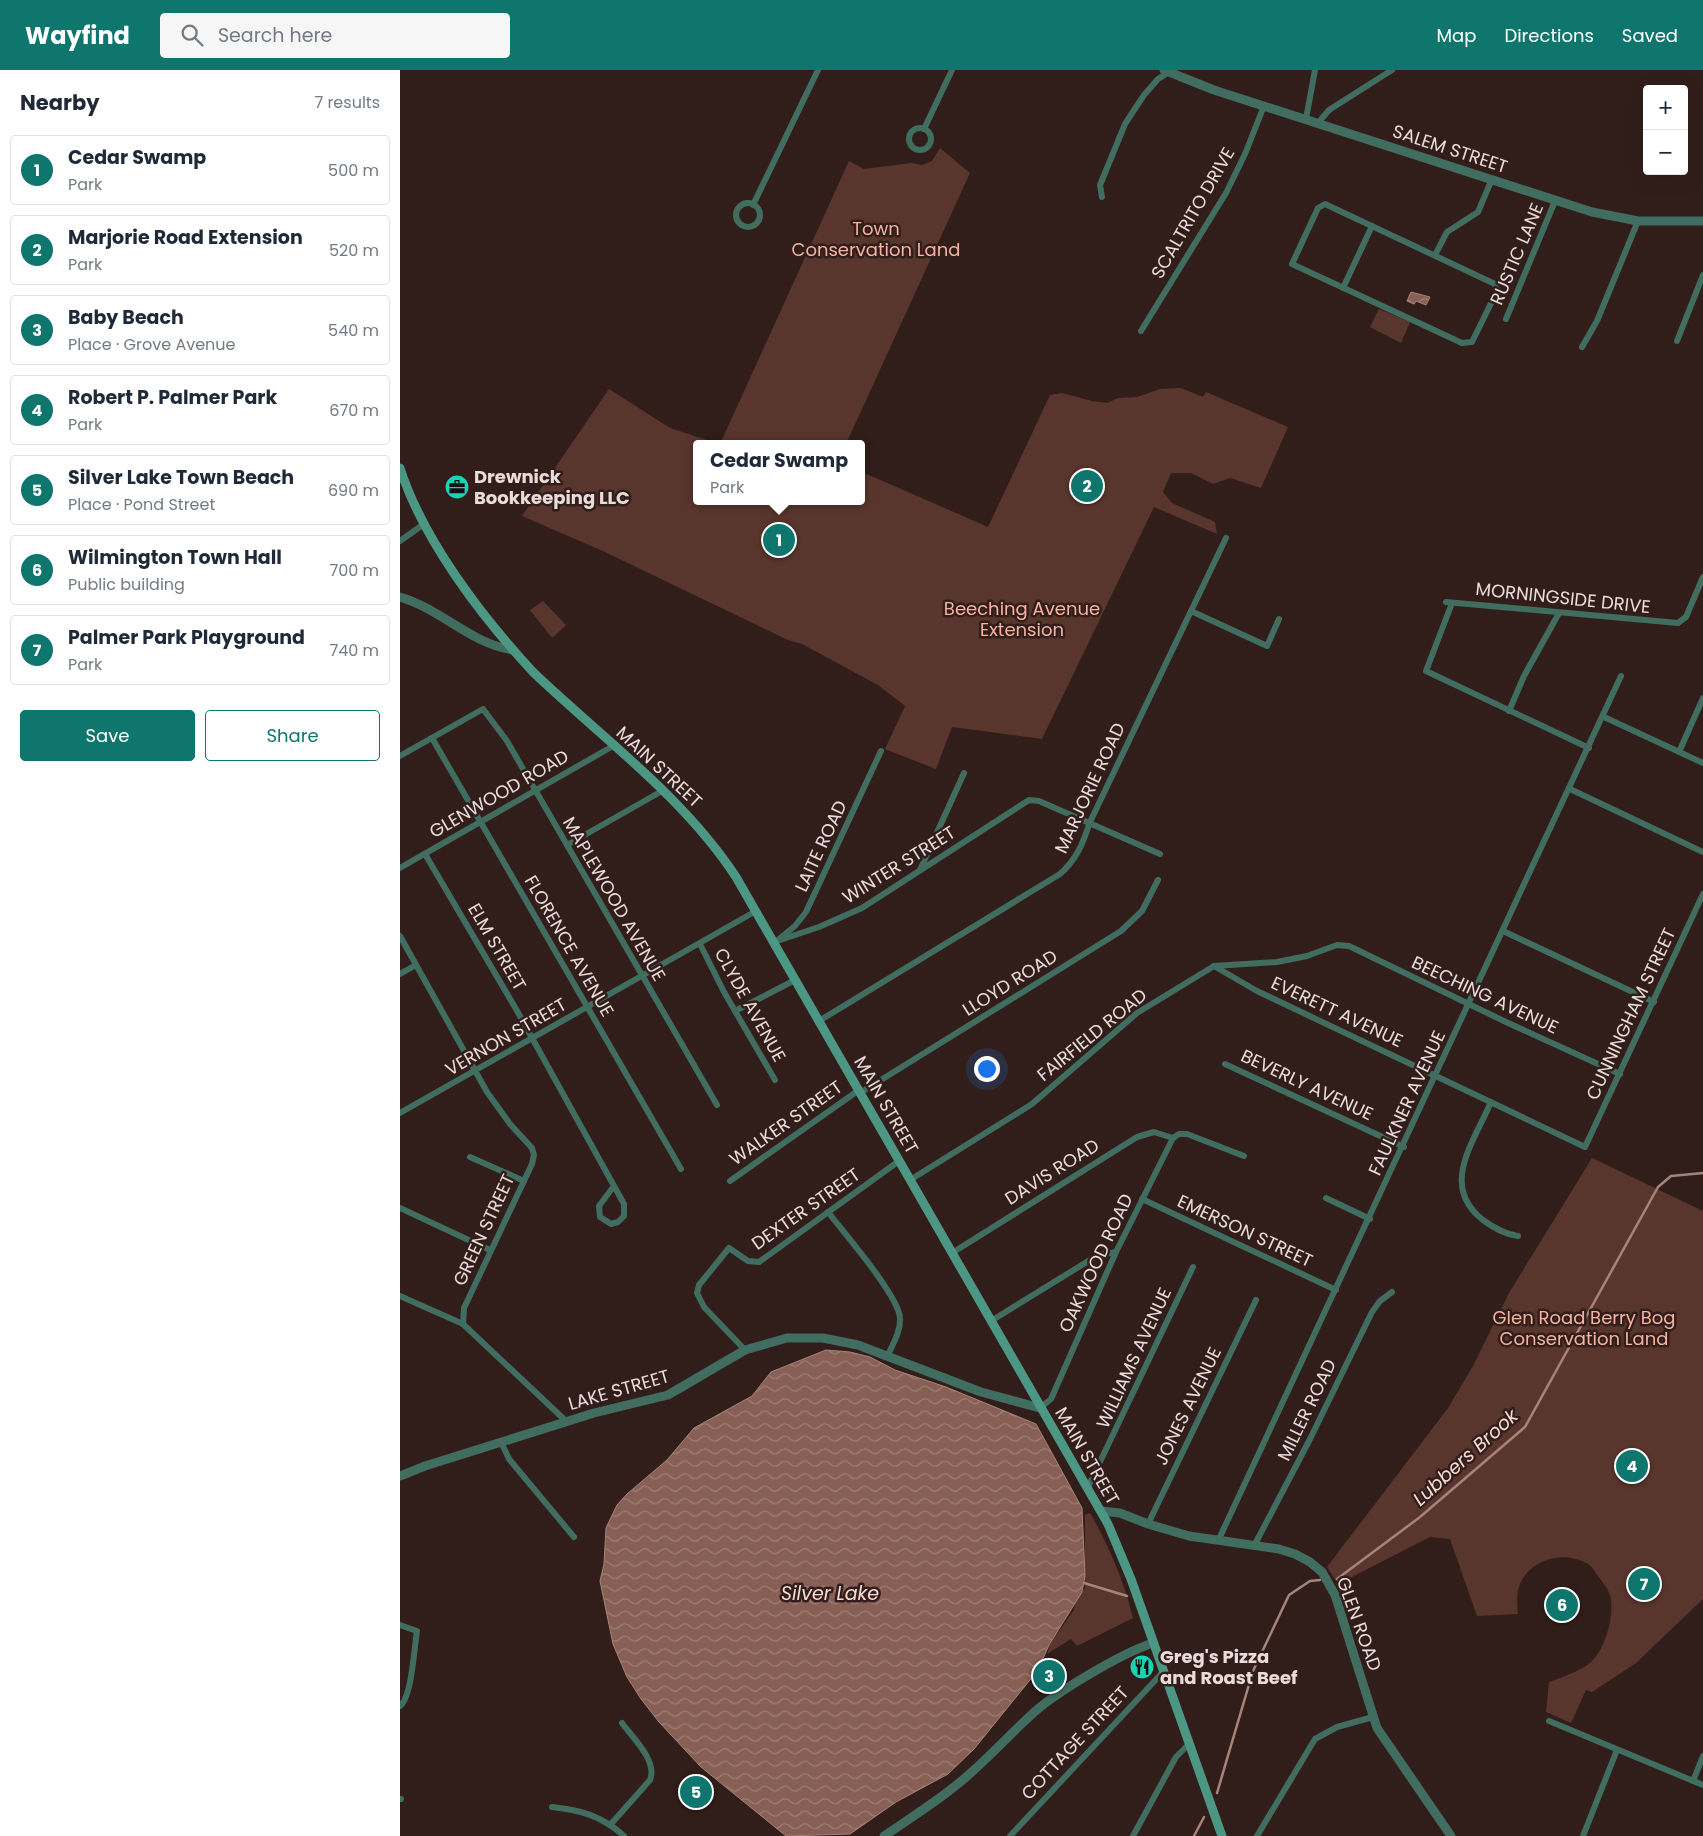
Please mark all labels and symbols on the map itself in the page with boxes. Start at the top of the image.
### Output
street label: SALEM STREET [1389,118,1511,179]
street label: SCALTRITO DRIVE [1145,143,1240,283]
street label: RUSTIC LANE [1484,199,1549,309]
park label: Town Conservation Land [792,216,960,262]
place label: Drewnick Bookkeeping LLC [474,464,630,510]
pin: 2 [1071,467,1103,505]
office icon: Drewnick Bookkeeping LLC [444,474,470,500]
pin: 1 [763,521,795,559]
street label: MORNINGSIDE DRIVE [1474,576,1652,619]
park label: Beeching Avenue Extension [944,596,1100,642]
street label: MARJORIE ROAD [1048,718,1131,857]
street label: MAIN STREET [611,720,708,813]
street label: GLENWOOD ROAD [425,743,573,844]
street label: LAITE ROAD [788,796,853,896]
street label: MAPLEWOOD AVENUE [557,812,672,986]
street label: WINTER STREET [837,820,960,909]
street label: FLORENCE AVENUE [519,871,620,1021]
street label: ELM STREET [462,899,533,995]
street label: CUNNINGHAM STREET [1580,924,1681,1104]
street label: CLYDE AVENUE [709,943,792,1066]
street label: LLOYD ROAD [957,943,1062,1022]
street label: BEECHING AVENUE [1408,950,1563,1040]
street label: EVERETT AVENUE [1267,970,1407,1053]
street label: FAIRFIELD ROAD [1032,983,1152,1087]
street label: VERNON STREET [441,992,571,1081]
street label: FAULKNER AVENUE [1362,1026,1451,1179]
street label: BEVERLY AVENUE [1237,1043,1377,1126]
street label: MAIN STREET [848,1051,925,1158]
your location [974,1056,1000,1082]
street label: WALKER STREET [724,1074,847,1171]
street label: DAVIS ROAD [1000,1133,1104,1210]
street label: DEXTER STREET [746,1162,865,1255]
street label: GREEN STREET [447,1170,520,1290]
street label: EMERSON STREET [1174,1188,1317,1273]
street label: OAKWOOD ROAD [1052,1189,1139,1336]
street label: WILLIAMS AVENUE [1090,1283,1177,1432]
park label: Glen Road Berry Bog Conservation Land [1493,1305,1675,1351]
street label: JONES AVENUE [1148,1343,1227,1469]
street label: MILLER ROAD [1271,1355,1342,1465]
street label: LAKE STREET [565,1363,673,1416]
street label: MAIN STREET [1049,1402,1126,1509]
water label: Lubbers Brook [1407,1402,1525,1512]
pin: 4 [1616,1447,1648,1485]
pin: 7 [1628,1565,1660,1603]
street label: GLEN ROAD [1331,1573,1388,1674]
water label: Silver Lake [781,1580,879,1607]
pin: 6 [1546,1586,1578,1624]
place label: Greg's Pizza and Roast Beef [1160,1644,1298,1690]
restaurant icon: Greg's Pizza and Roast Beef [1129,1654,1155,1680]
pin: 3 [1033,1657,1065,1695]
street label: COTTAGE STREET [1015,1680,1134,1805]
pin: 5 [680,1773,712,1811]

